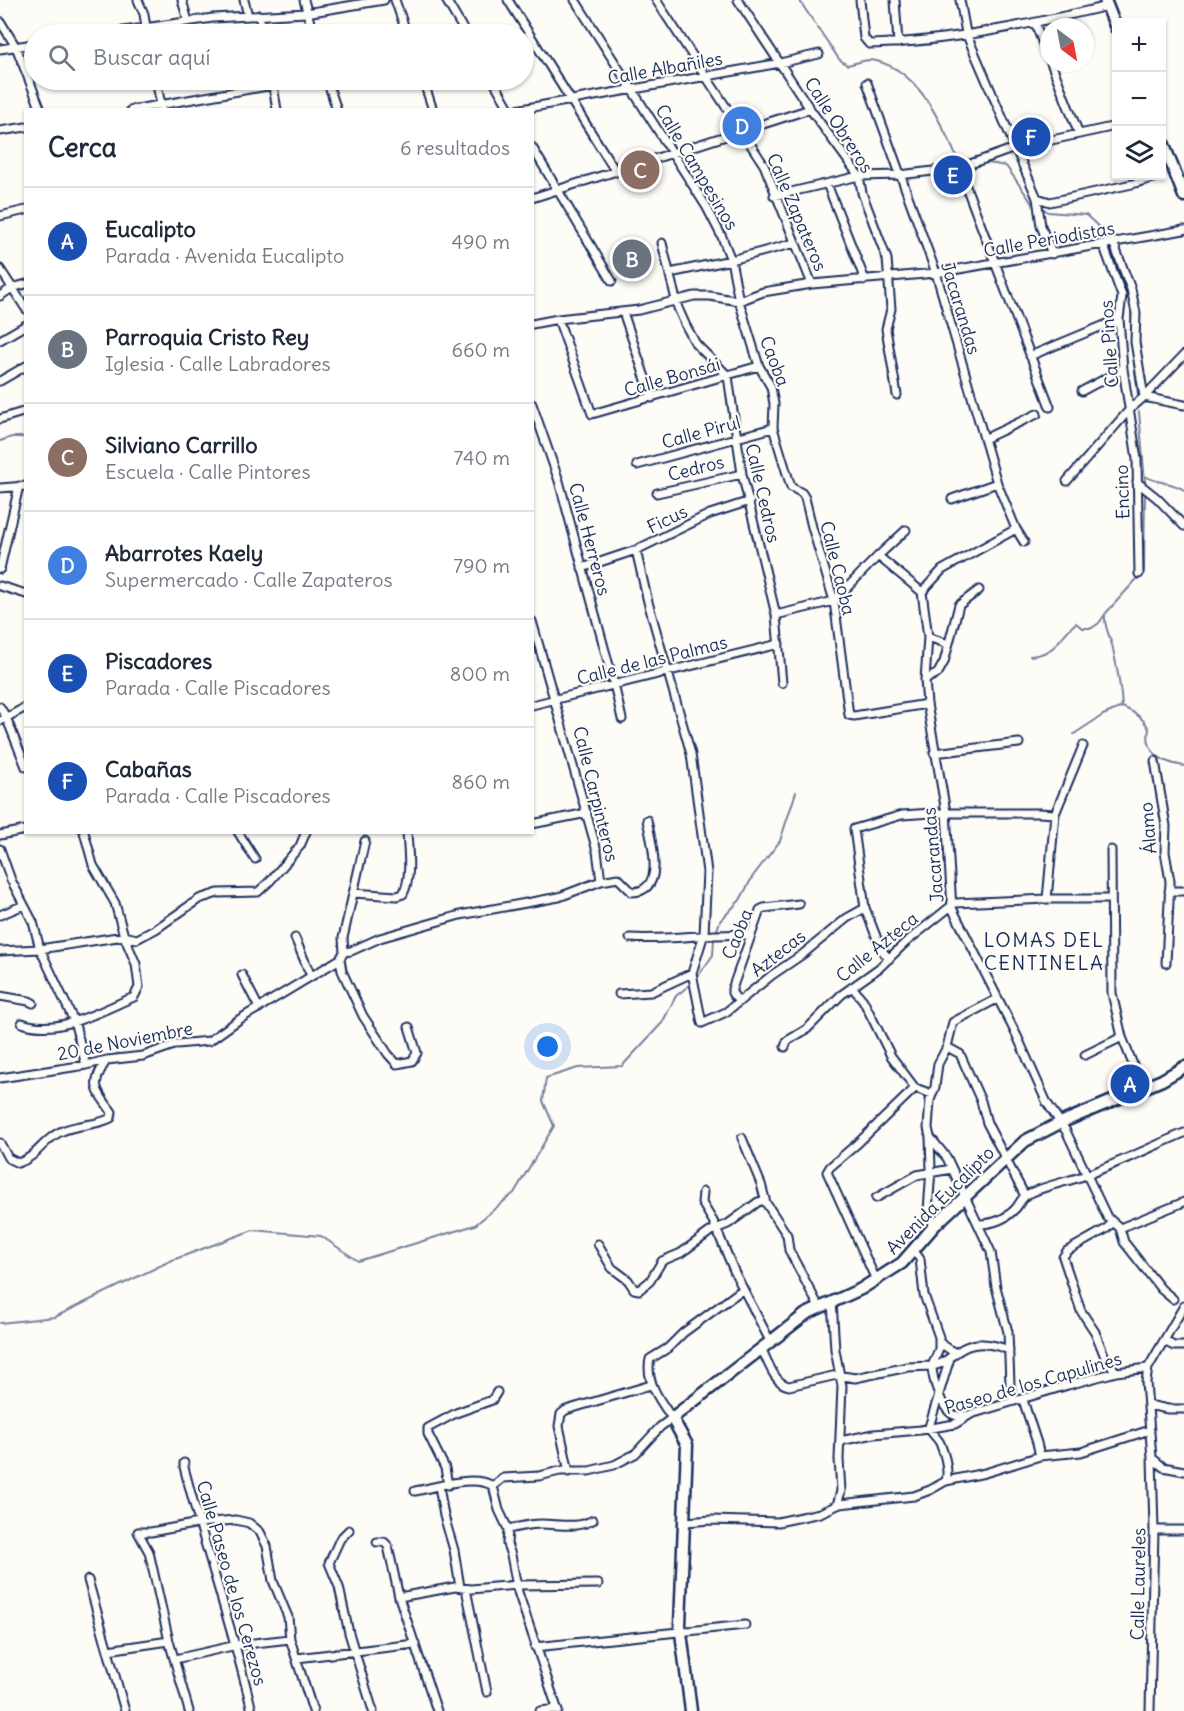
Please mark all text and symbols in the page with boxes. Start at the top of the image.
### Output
north arrow [1040,18,1094,72]
map controls [1112,18,1166,180]
button: + [1112,18,1166,72]
search box [24,24,534,90]
icon: search [45,41,78,74]
text: Buscar aquí [93,43,210,71]
street label: Calle Albañiles [606,47,724,89]
button: − [1112,72,1166,126]
street label: Calle Obreros [799,73,879,177]
street label: Calle Campesinos [650,100,744,234]
pin: D [722,104,762,148]
pin: F [1012,114,1050,160]
button: layers [1112,126,1166,180]
text: Cerca [48,131,117,164]
text: 6 resultados [400,135,510,160]
pin: C [620,148,660,192]
street label: Calle Zapateros [762,150,832,274]
pin: E [934,152,972,198]
text: Eucalipto [105,215,196,243]
street label: Calle Periodistas [982,216,1116,262]
text: A [61,229,74,254]
text: 490 m [451,229,510,254]
pin: B [612,236,652,282]
text: Parada · Avenida Eucalipto [105,243,344,268]
street label: Jacarandas [936,259,986,357]
street label: Calle Pinos [1094,299,1124,389]
text: Parroquia Cristo Rey [105,323,309,351]
street label: Caoba [755,333,795,389]
text: B [61,337,74,362]
text: 660 m [451,337,510,362]
text: Iglesia · Calle Labradores [105,351,331,376]
street label: Calle Bonsái [621,352,723,402]
street label: Calle Pirul [659,410,743,454]
text: Silviano Carrillo [105,431,258,459]
street label: Calle Cedros [740,441,786,545]
text: C [61,445,74,470]
text: 740 m [454,445,510,470]
street label: Cedros [665,450,727,486]
text: Escuela · Calle Pintores [105,459,311,484]
street label: Encino [1110,464,1134,520]
street label: Calle Herreros [564,480,616,598]
street label: Ficus [643,499,691,539]
street label: Calle Caoba [815,519,861,617]
text: Abarrotes Kaely [105,539,263,567]
text: D [60,553,75,578]
text: 790 m [453,553,510,578]
text: Supermercado · Calle Zapateros [105,567,393,592]
street label: Calle de las Palmas [574,630,730,690]
text: Piscadores [105,647,212,675]
text: E [62,661,73,686]
text: 800 m [450,661,510,686]
text: Parada · Calle Piscadores [105,675,331,700]
street label: Calle Carpinteros [568,724,624,864]
text: Cabañas [105,755,192,783]
text: F [62,769,73,794]
text: 860 m [451,769,510,794]
text: Parada · Calle Piscadores [105,783,331,808]
street label: Álamo [1134,801,1162,855]
street label: Jacarandas [917,806,949,904]
street label: Caoba [717,905,757,963]
street label: Calle Azteca [831,907,923,987]
street label: Aztecas [746,924,810,982]
district label: LOMAS DEL CENTINELA [984,927,1104,975]
street label: 20 de Noviembre [55,1017,195,1065]
your location [533,1032,562,1061]
pin: A [1110,1062,1150,1106]
street label: Avenida Eucalipto [881,1141,999,1259]
street label: Paseo de los Capulines [942,1347,1124,1419]
street label: Calle Paseo de los Cerezos [192,1478,272,1688]
street label: Calle Laureles [1126,1527,1150,1641]

